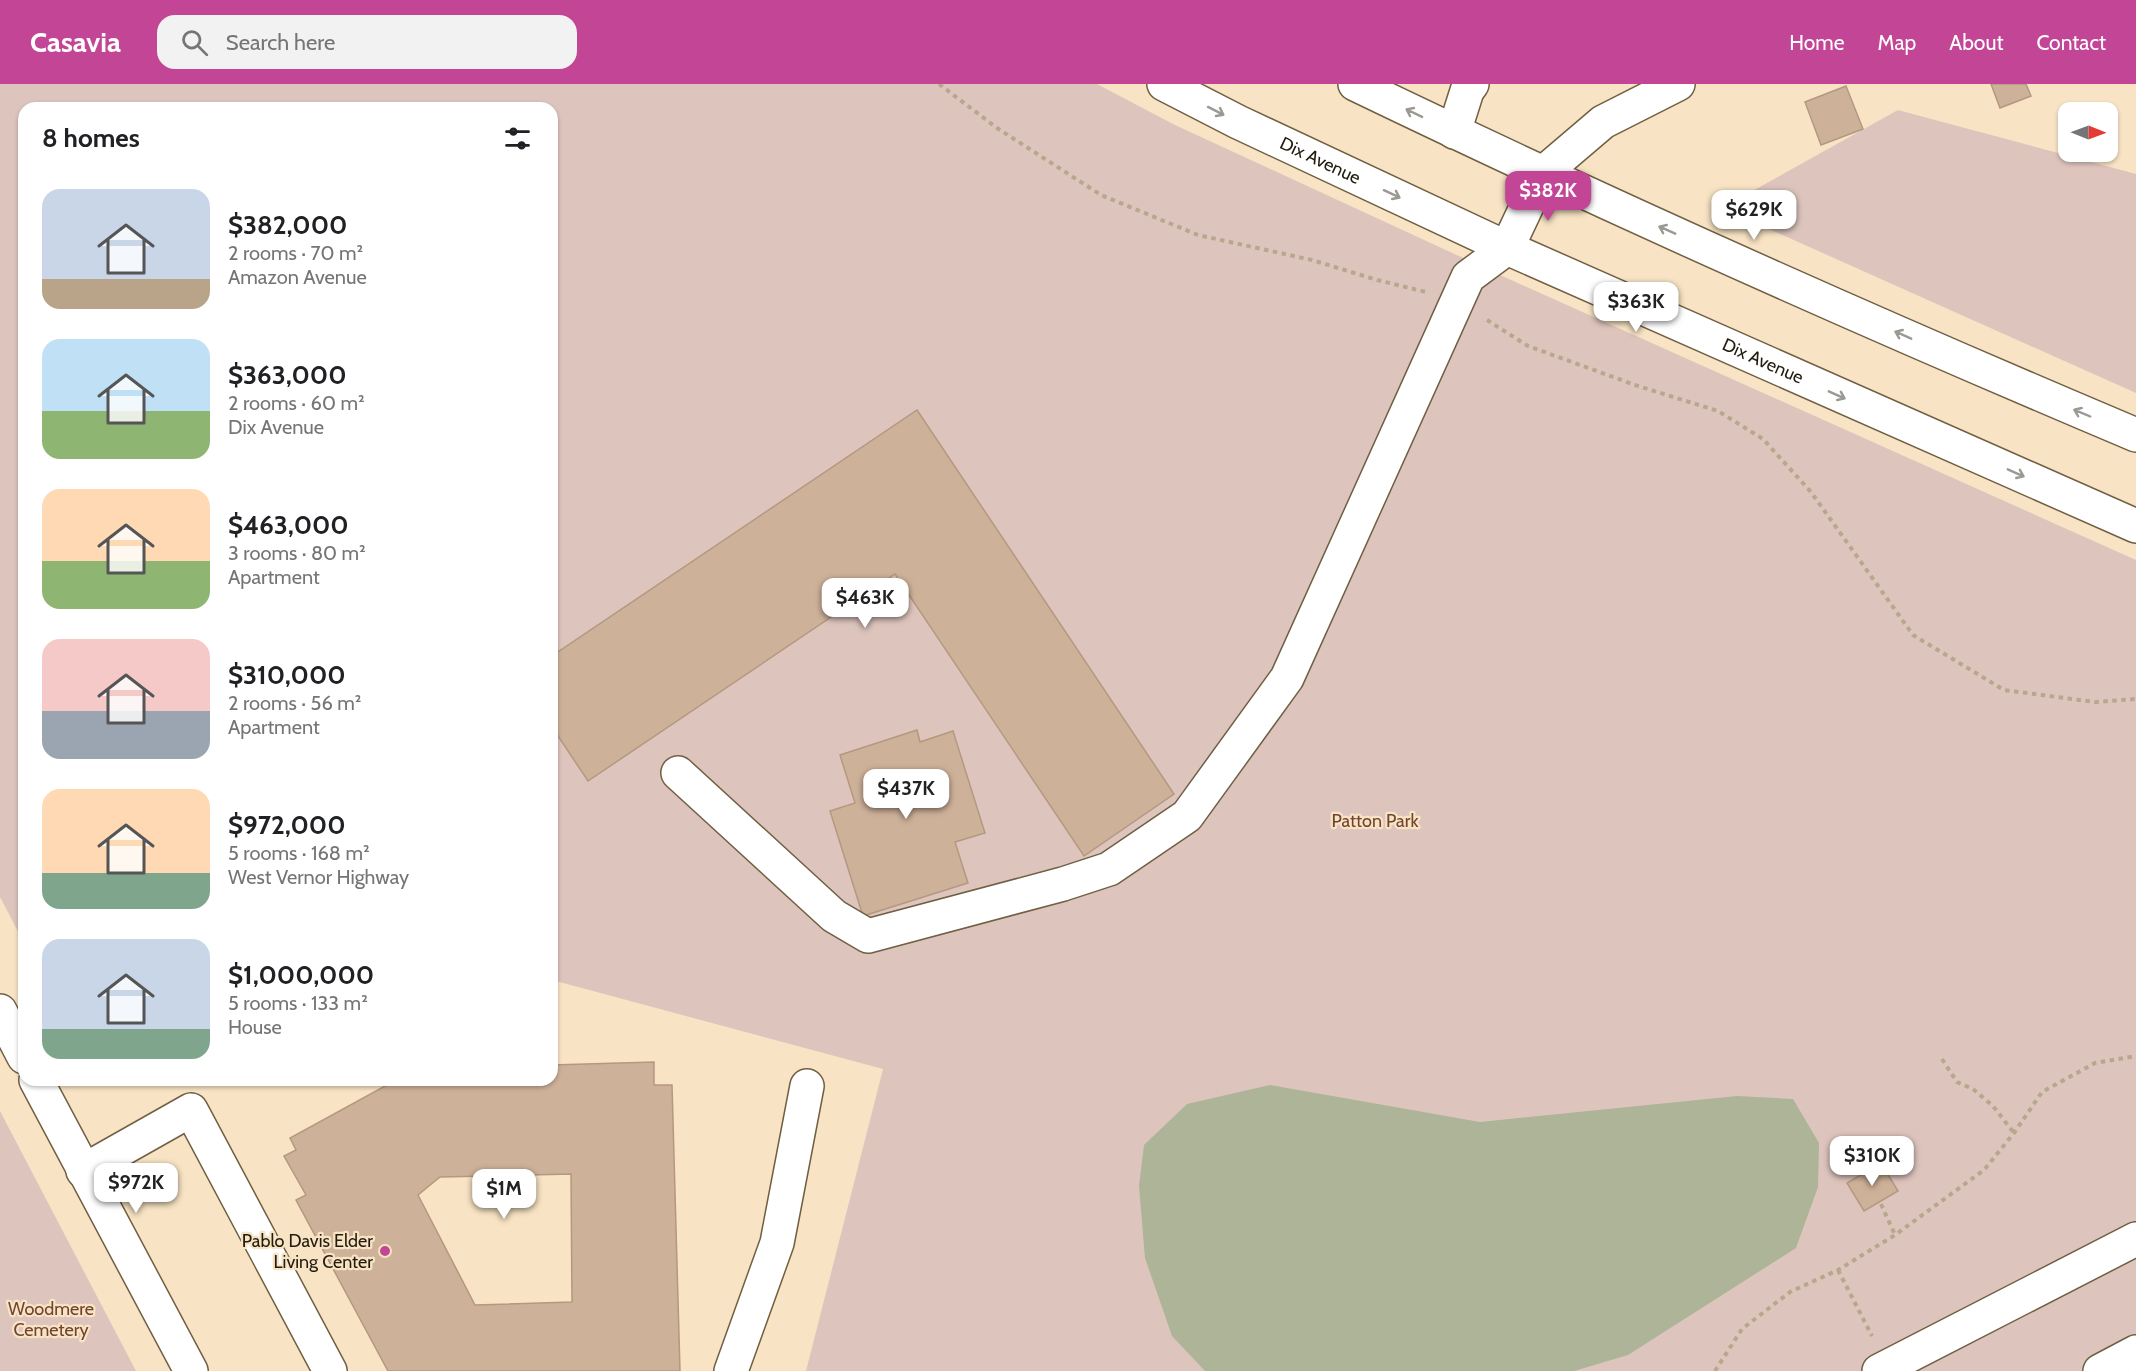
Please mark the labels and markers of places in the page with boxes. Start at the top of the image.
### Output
pin: $382K [1506,171,1590,222]
pin: $629K [1712,190,1796,241]
pin: $363K [1594,282,1678,333]
pin: $463K [823,578,907,629]
pin: $437K [864,769,948,820]
pin: $310K [1830,1136,1914,1187]
pin: $972K [94,1163,178,1214]
pin: $1M [475,1169,533,1220]
place label: Pablo Davis Elder Living Center [242,1230,373,1273]
marker: Pablo Davis Elder Living Center [378,1244,392,1258]

